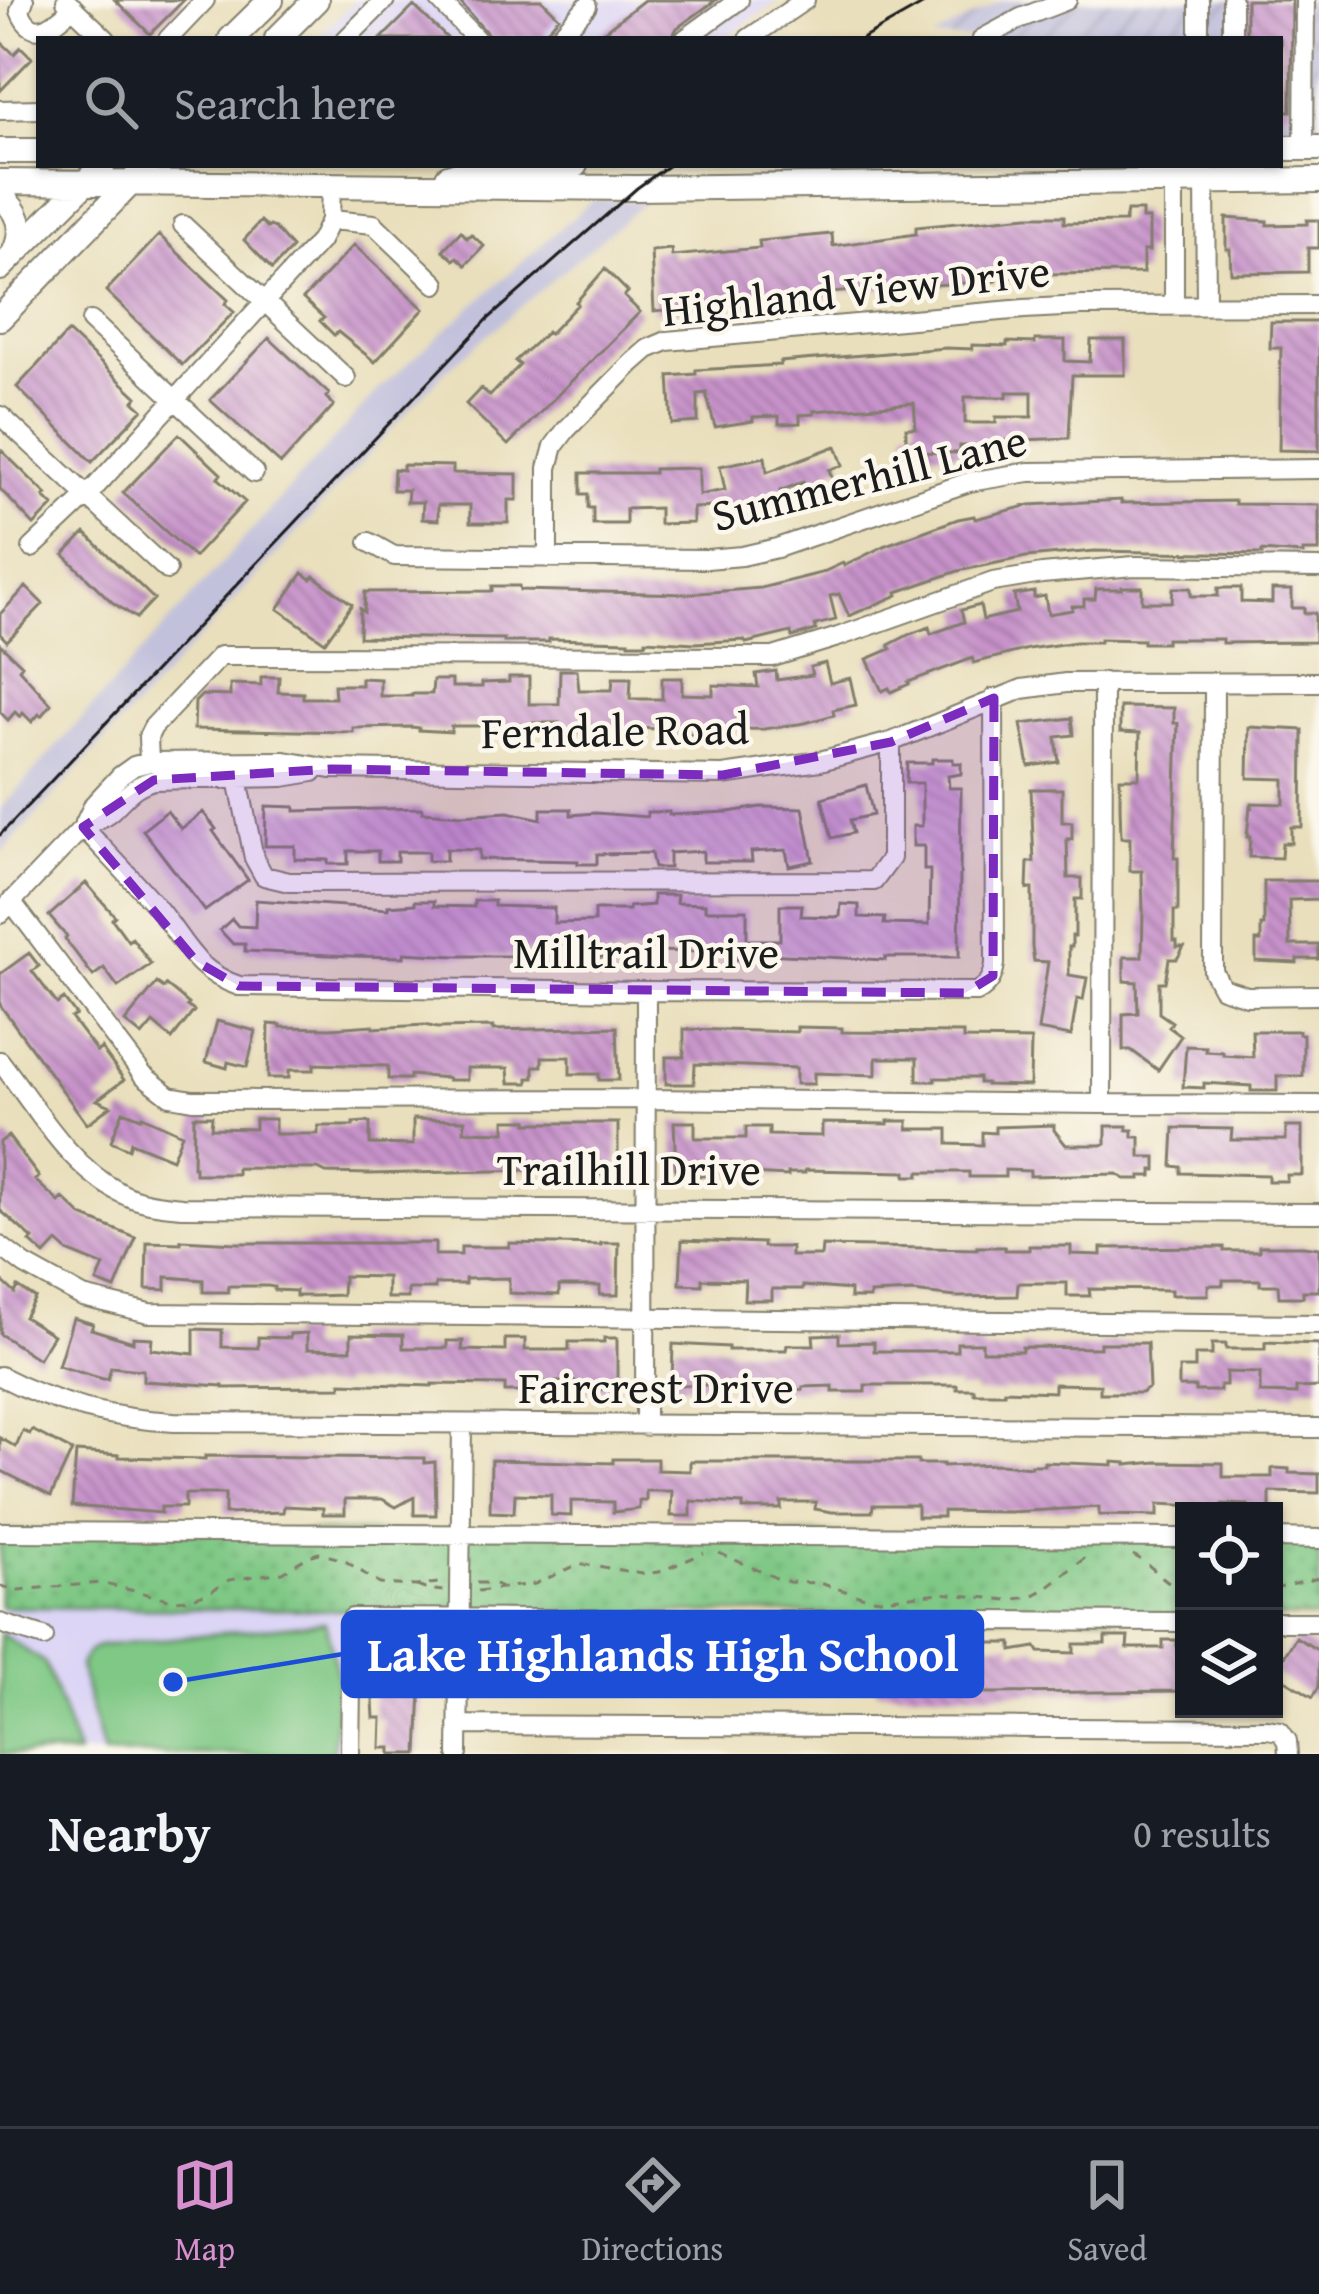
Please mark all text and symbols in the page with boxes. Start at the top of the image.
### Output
search box [36,36,1283,168]
icon: search [78,69,144,135]
text: Search here [174,70,396,135]
street label: Highland View Drive [659,237,1053,342]
street label: Summerhill Lane [705,406,1033,547]
street label: Ferndale Road [480,695,750,764]
street label: Milltrail Drive [513,919,779,984]
street label: Trailhill Drive [497,1136,761,1201]
street label: Faircrest Drive [518,1354,794,1419]
map controls [1175,1502,1283,1718]
button: locate [1175,1502,1283,1610]
button: layers [1175,1610,1283,1718]
callout: Lake Highlands High School [343,1612,982,1696]
text: Lake Highlands High School [367,1618,959,1689]
text: Nearby [48,1795,211,1870]
text: 0 results [1133,1804,1271,1861]
tab: Map [172,2152,238,2272]
tab: Directions [582,2152,723,2272]
tab: Saved [1067,2152,1147,2272]

